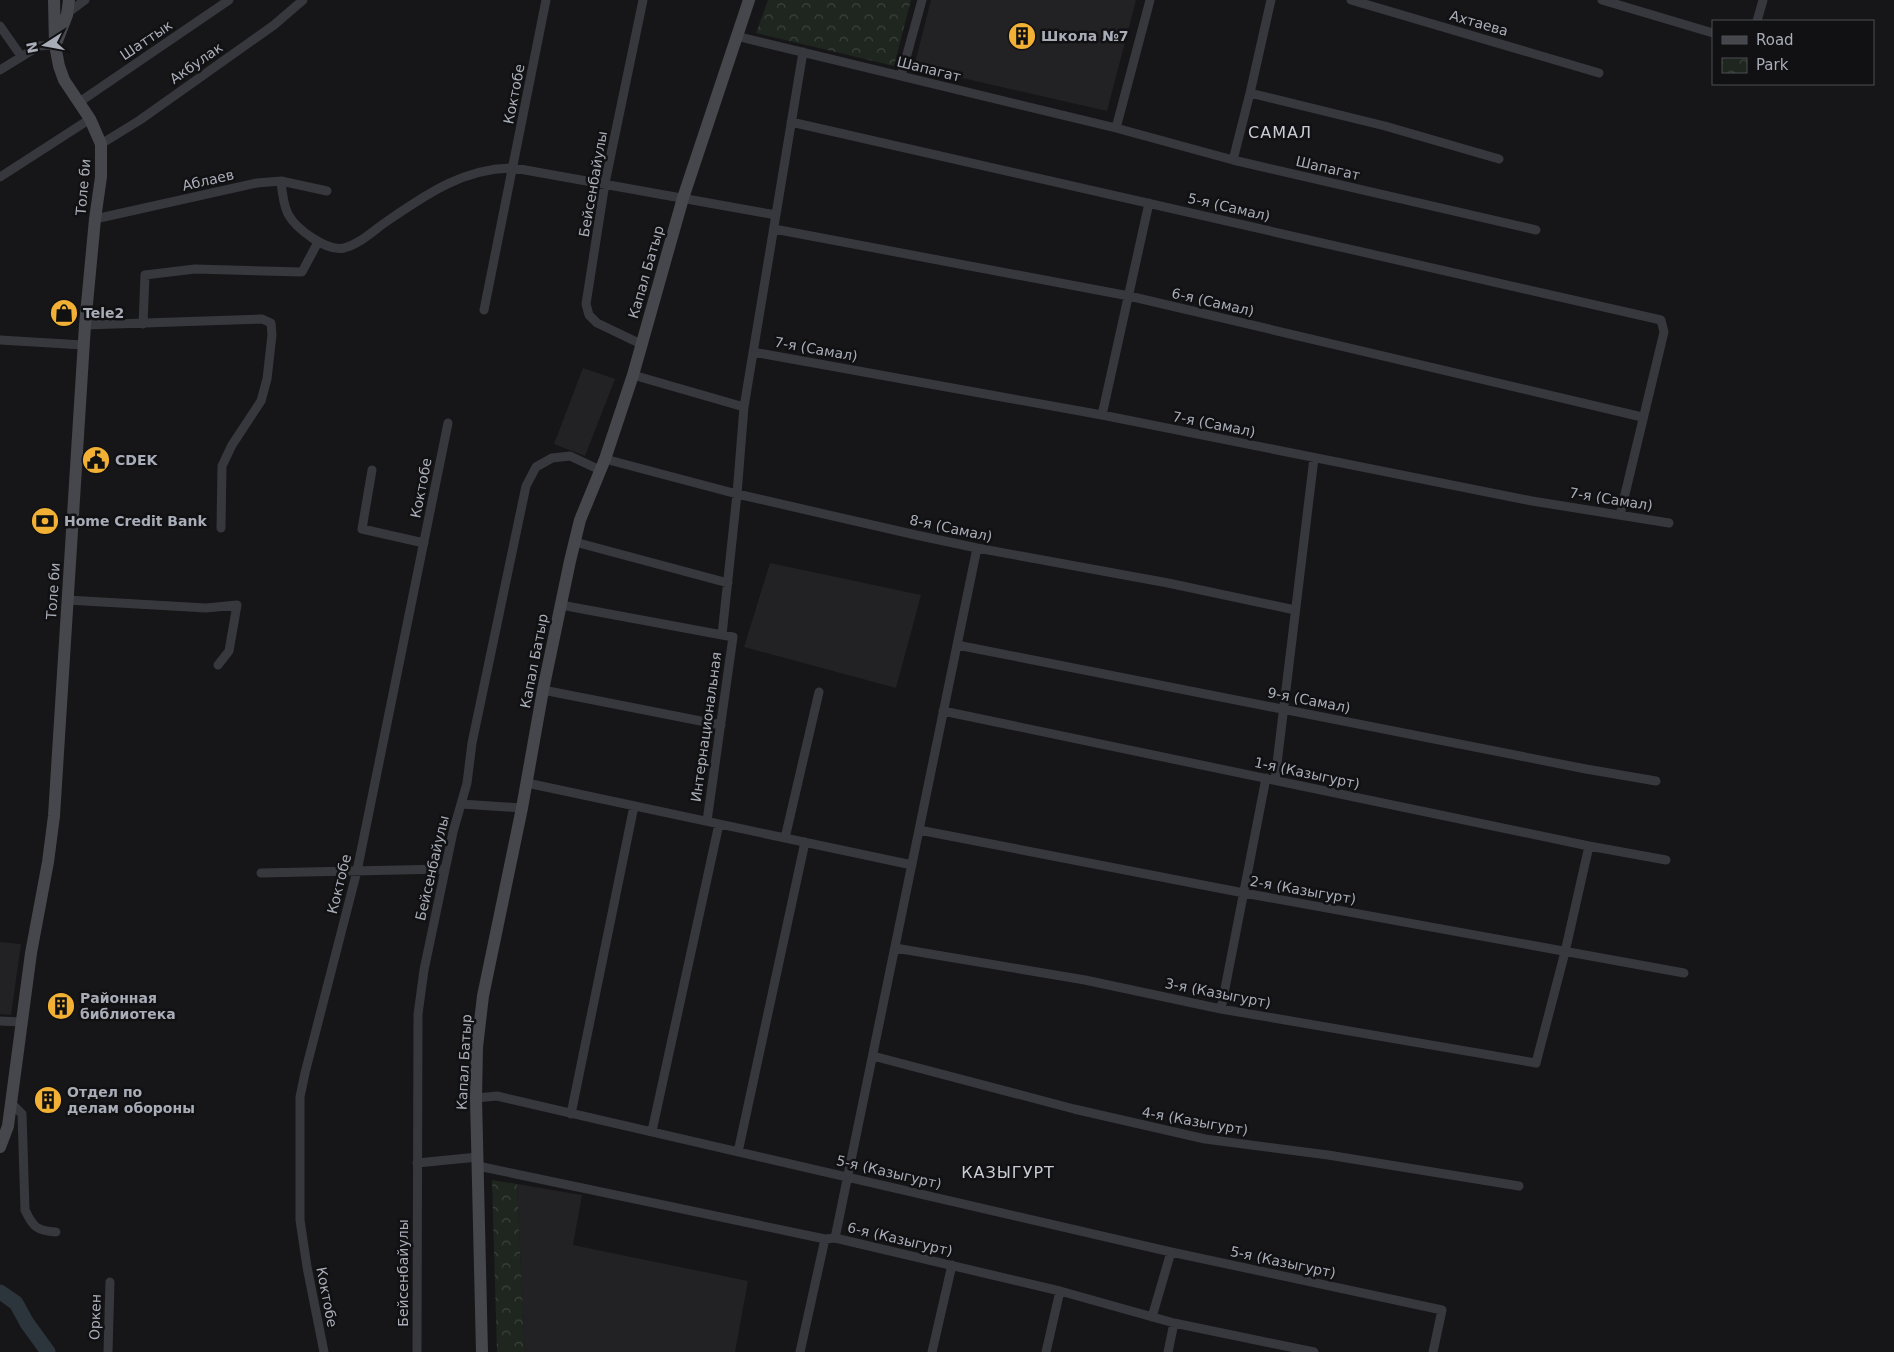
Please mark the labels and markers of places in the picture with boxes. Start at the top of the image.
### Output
building icon: Школа №7 [1007,21,1037,51]
place label: Школа №7 [1041,28,1129,44]
shop icon: Tele2 [49,298,79,328]
place label: Tele2 [83,305,124,321]
public building icon: CDEK [81,445,111,475]
place label: CDEK [115,452,158,468]
bank icon: Home Credit Bank [30,506,60,536]
place label: Home Credit Bank [64,513,207,529]
place label: Районная библиотека [80,990,176,1022]
building icon: Районная библиотека [46,991,76,1021]
place label: Отдел по делам обороны [67,1084,195,1116]
building icon: Отдел по делам обороны [33,1085,63,1115]

